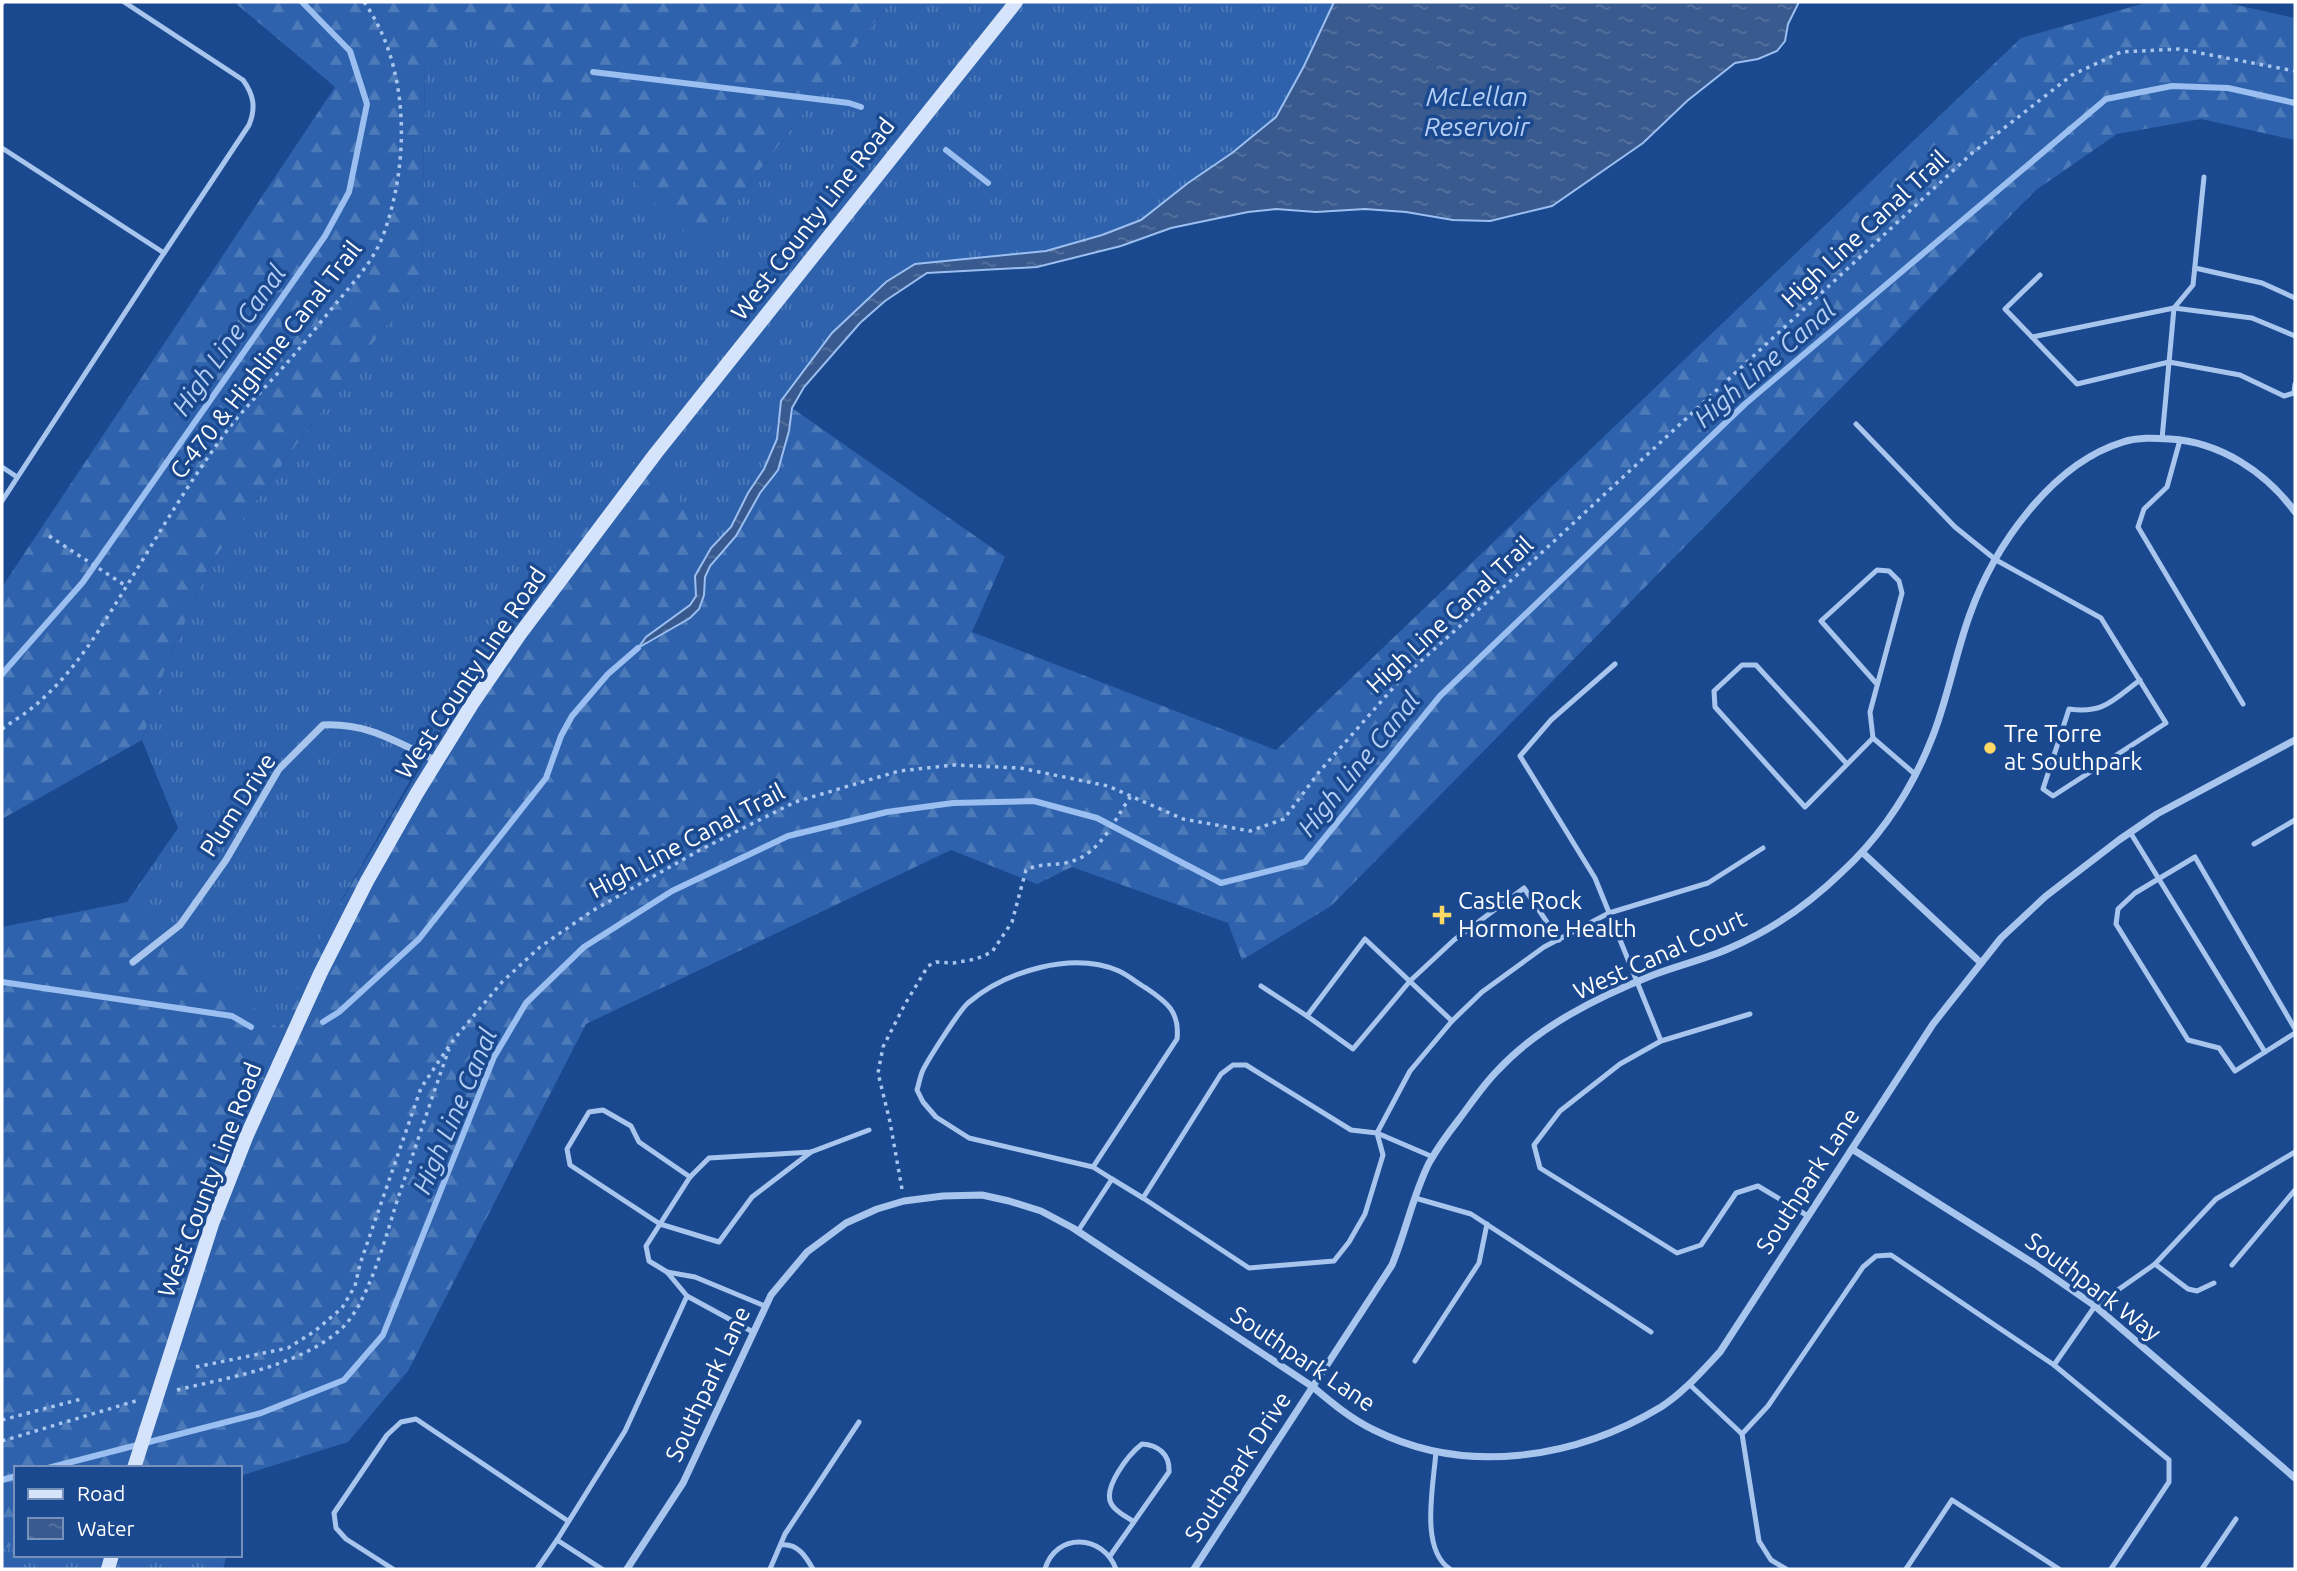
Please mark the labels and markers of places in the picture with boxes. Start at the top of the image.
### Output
place label: Tre Torre at Southpark [2004,720,2142,775]
marker: Tre Torre at Southpark [1982,740,1998,756]
place label: Castle Rock Hormone Health [1458,887,1637,942]
marker: Castle Rock Hormone Health [1432,905,1452,925]

